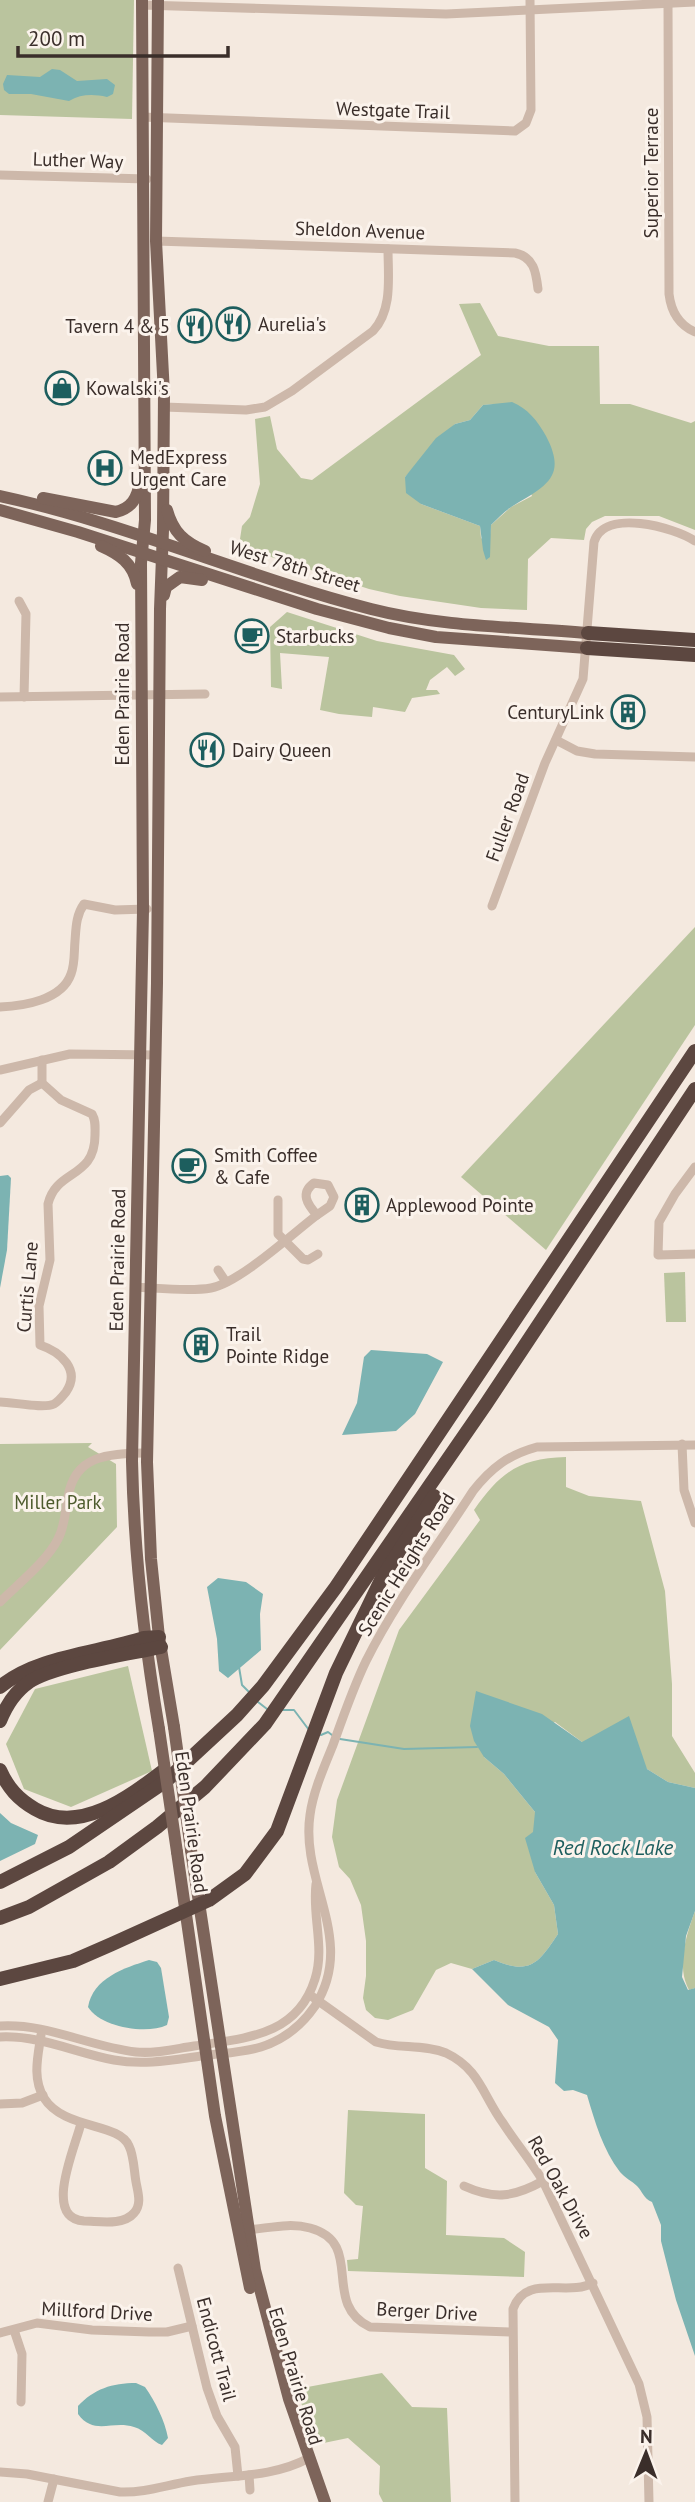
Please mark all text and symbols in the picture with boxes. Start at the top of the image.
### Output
scale bar [18,14,228,58]
text: 200 m [28,25,85,52]
street label: Westgate Trail [336,96,451,124]
street label: Superior Terrace [639,108,663,238]
street label: Luther Way [32,146,124,174]
street label: Sheldon Avenue [294,216,426,244]
restaurant icon: Aurelia's [214,305,252,343]
restaurant icon: Tavern 4 & 5 [176,307,214,345]
place label: Aurelia's [258,312,326,336]
place label: Tavern 4 & 5 [65,314,170,338]
shop icon: Kowalski's [43,369,81,407]
place label: Kowalski's [86,376,169,400]
place label: MedExpress Urgent Care [130,445,227,491]
hospital icon: MedExpress Urgent Care [86,449,124,487]
street label: West 78th Street [227,535,364,597]
cafe icon: Starbucks [233,617,271,655]
street label: Eden Prairie Road [110,623,134,765]
place label: Starbucks [276,624,355,648]
building icon: CenturyLink [609,693,647,731]
place label: CenturyLink [507,700,604,724]
restaurant icon: Dairy Queen [188,731,226,769]
place label: Dairy Queen [232,738,331,762]
street label: Fuller Road [480,769,534,865]
place label: Smith Coffee & Cafe [214,1143,318,1189]
cafe icon: Smith Coffee & Cafe [170,1147,208,1185]
building icon: Applewood Pointe [343,1186,381,1224]
street label: Eden Prairie Road [104,1188,130,1332]
place label: Applewood Pointe [386,1193,534,1217]
street label: Curtis Lane [11,1240,43,1334]
place label: Trail Pointe Ridge [226,1322,329,1368]
building icon: Trail Pointe Ridge [182,1326,220,1364]
street label: Scenic Heights Road [352,1488,460,1640]
park label: Miller Park [14,1490,102,1514]
street label: Eden Prairie Road [170,1750,214,1894]
water label: Red Rock Lake [553,1834,673,1861]
street label: Red Oak Drive [523,2131,599,2243]
street label: Endicott Trail [192,2294,243,2404]
street label: Millford Drive [41,2296,153,2326]
street label: Berger Drive [376,2296,478,2326]
street label: Eden Prairie Road [264,2304,328,2448]
north arrow [611,2418,681,2488]
text: N [640,2424,653,2448]

